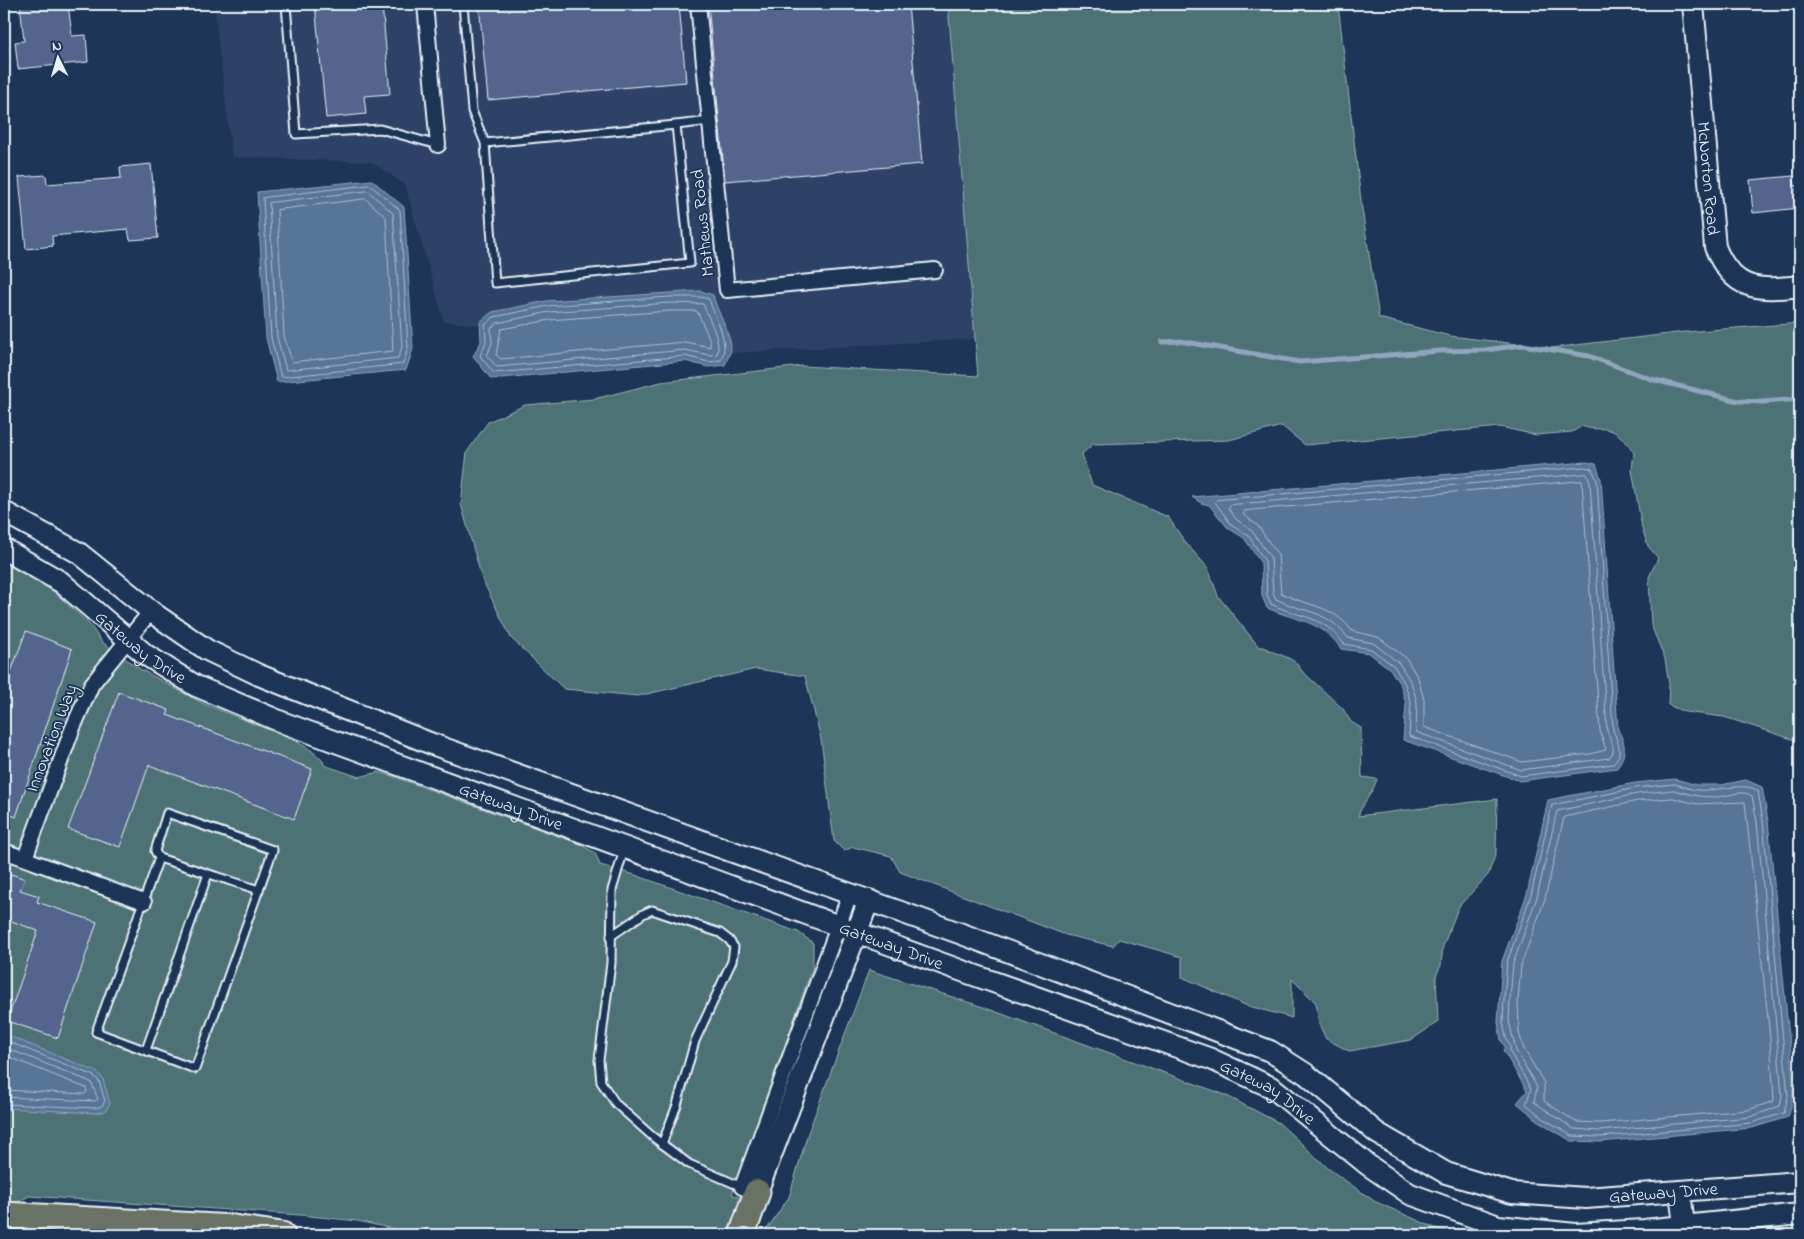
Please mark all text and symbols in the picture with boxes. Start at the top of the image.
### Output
north arrow [32,32,82,82]
text: N [51,36,63,57]
street label: McNorton Road [1689,120,1725,236]
street label: Mathews Road [685,168,723,278]
street label: Gateway Drive [88,605,191,692]
street label: Innovation Way [20,681,85,796]
street label: Gateway Drive [455,777,567,839]
street label: Gateway Drive [835,916,947,978]
street label: Gateway Drive [1215,1054,1321,1133]
street label: Gateway Drive [1608,1177,1720,1211]

